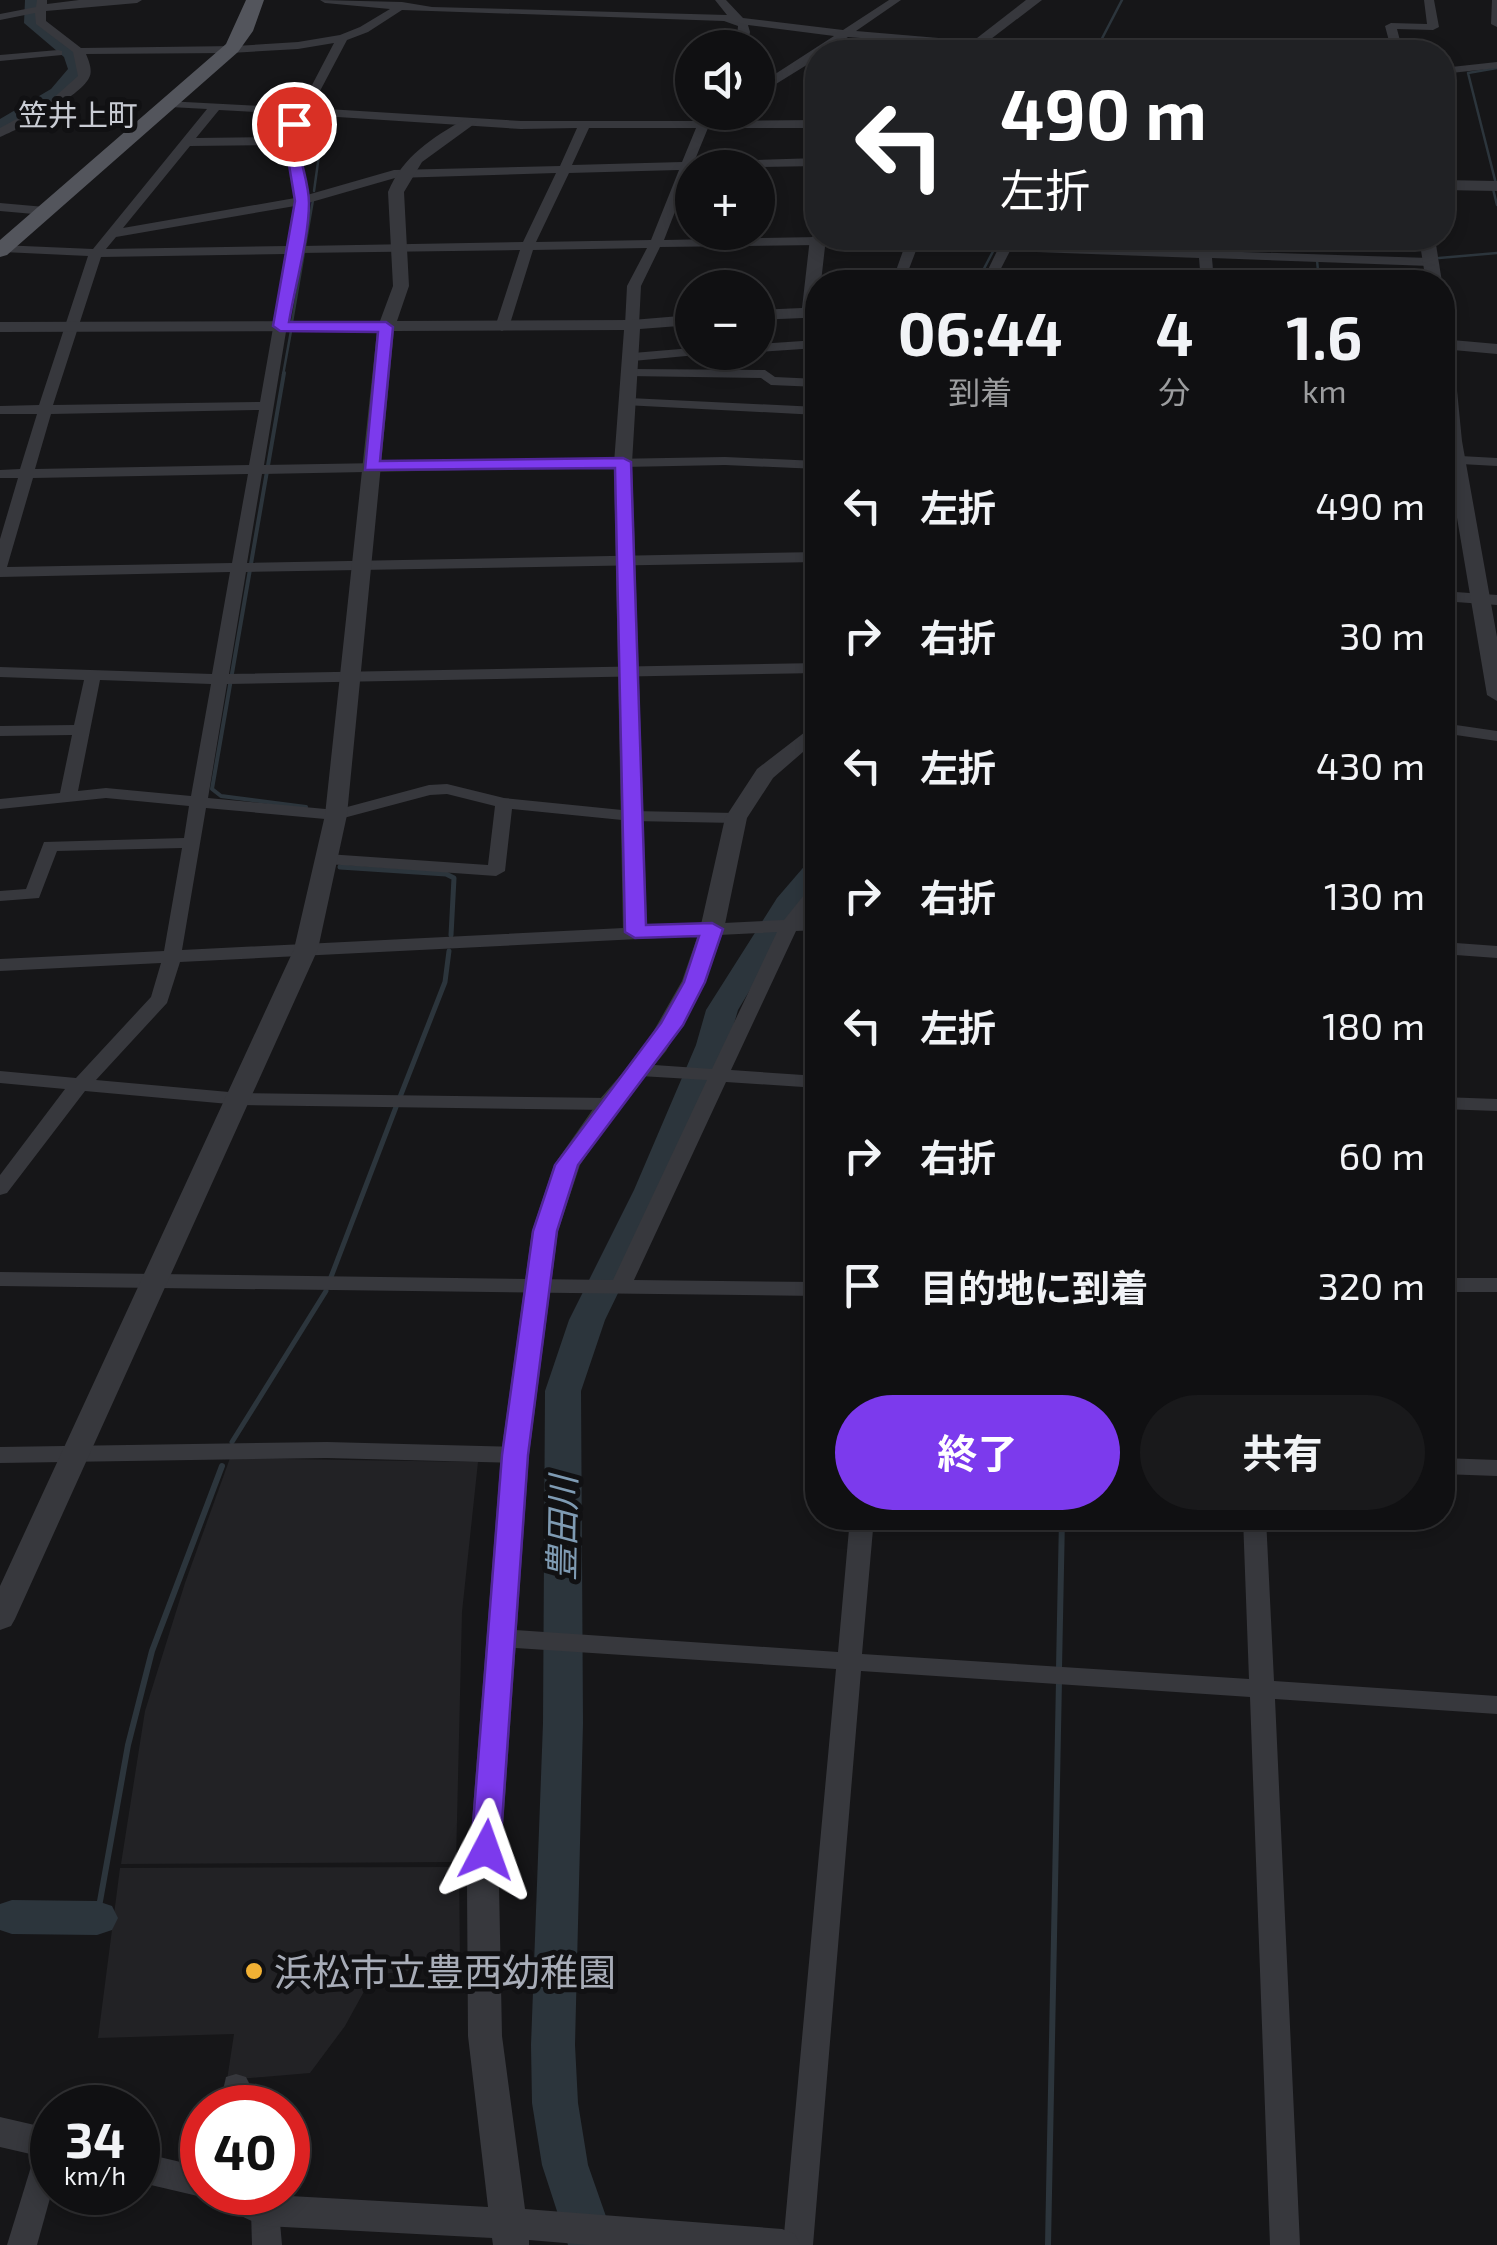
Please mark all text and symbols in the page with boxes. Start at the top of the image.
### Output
map controls [675,30,775,370]
button: sound [675,30,775,130]
text: 490 m [1000,70,1207,154]
icon: left [835,80,965,210]
pin [252,82,337,167]
district label: 笠井上町 [18,96,138,132]
icon: arrive [267,97,322,152]
button: + [675,150,775,250]
text: 左折 [1000,162,1090,216]
button: − [675,270,775,370]
text: 06:44 [898,296,1063,368]
text: 4 [1155,296,1194,368]
text: 1.6 [1286,300,1362,372]
text: km [1302,371,1346,409]
text: 到着 [948,372,1012,410]
text: 分 [1159,372,1191,410]
icon: left [835,478,890,533]
text: 490 m [1315,482,1425,528]
text: 左折 [920,484,996,530]
icon: right [835,608,890,663]
text: 30 m [1339,612,1425,658]
text: 右折 [920,614,996,660]
icon: left [835,738,890,793]
text: 430 m [1316,742,1425,788]
text: 左折 [920,744,996,790]
icon: right [835,868,890,923]
text: 130 m [1324,872,1425,918]
text: 右折 [920,874,996,920]
icon: left [835,998,890,1053]
text: 180 m [1322,1002,1425,1048]
text: 左折 [920,1004,996,1050]
icon: right [835,1128,890,1183]
text: 60 m [1339,1132,1425,1178]
text: 右折 [920,1134,996,1180]
icon: arrive [835,1258,890,1313]
text: 320 m [1318,1262,1425,1308]
text: 目的地に到着 [920,1264,1148,1310]
button: 終了 [835,1395,1120,1510]
button: 共有 [1140,1395,1425,1510]
water label: 豊田川 [539,1471,583,1581]
position arrow [434,1798,538,1902]
place label: 浜松市立豊西幼稚園 [274,1948,616,1994]
marker: 浜松市立豊西幼稚園 [243,1960,265,1982]
speed limit sign: 40 [180,2085,310,2215]
text: 34 [65,2108,125,2168]
text: km/h [64,2160,126,2190]

